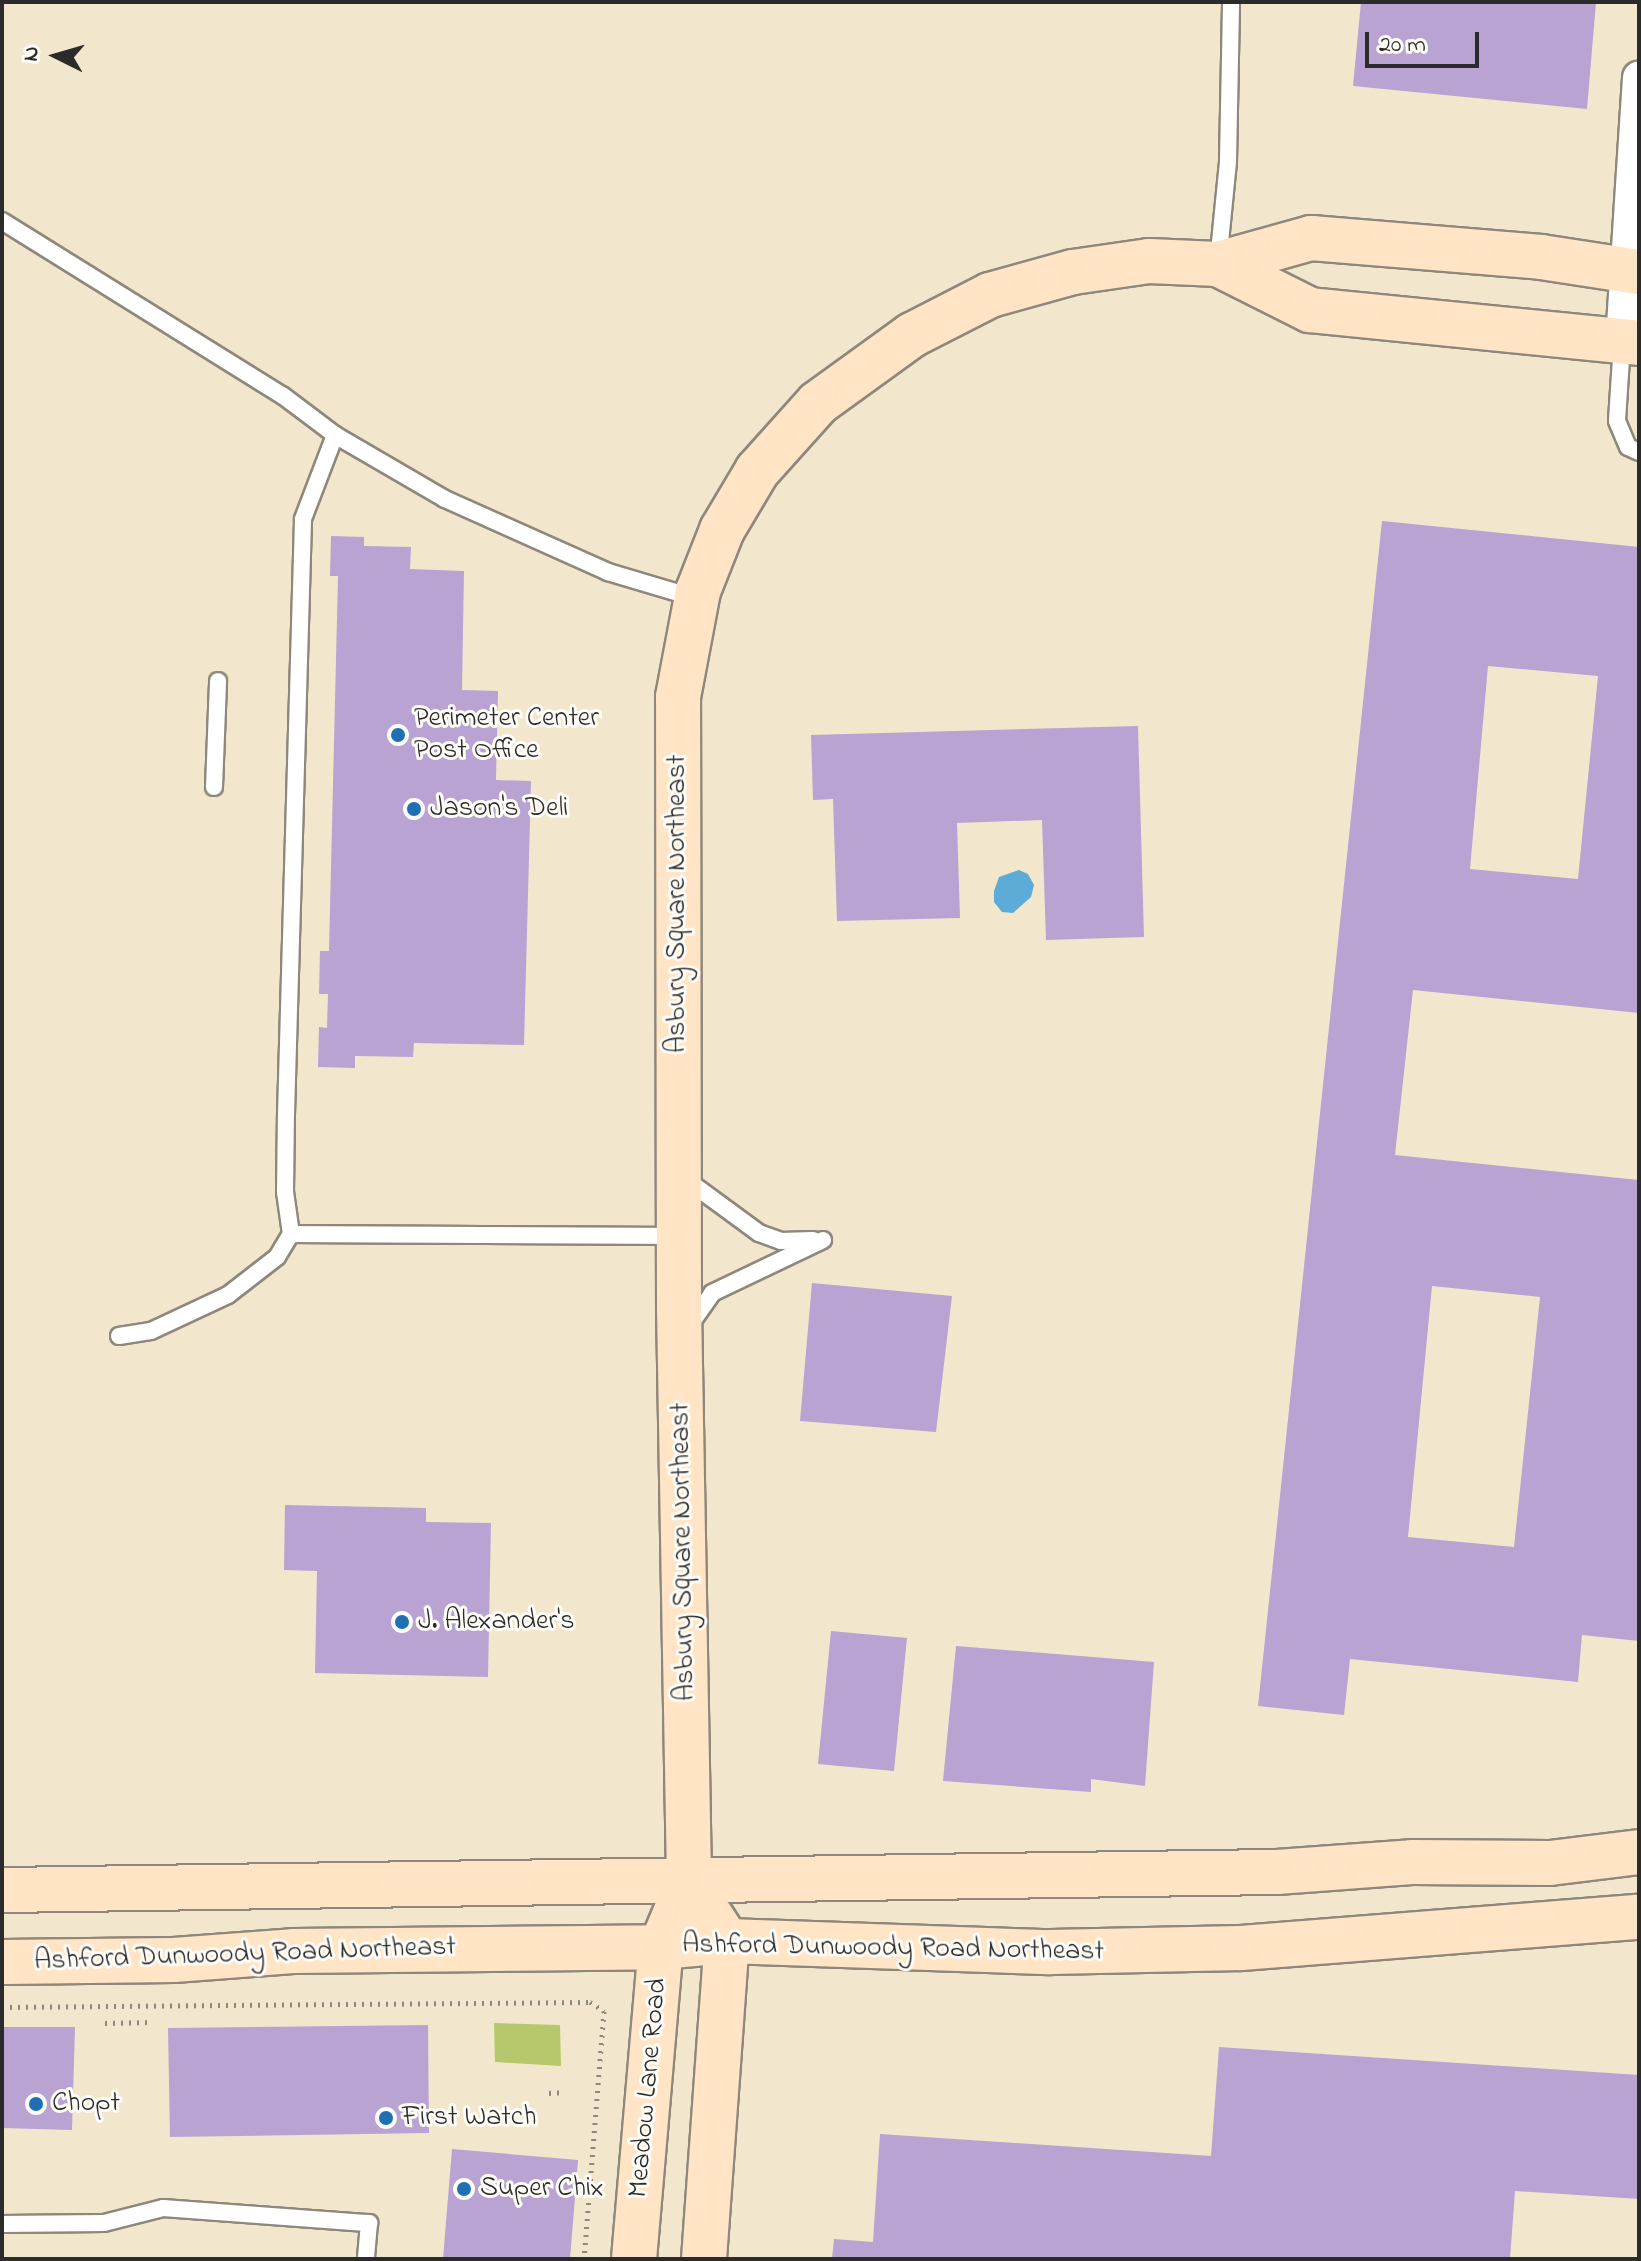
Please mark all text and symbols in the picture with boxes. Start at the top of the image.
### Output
north arrow [16,16,96,96]
scale bar [1369,16,1483,66]
text: 20 m [1379,28,1426,63]
text: N [16,45,49,63]
place label: Perimeter Center Post Office [414,702,599,768]
marker: Perimeter Center Post Office [389,726,407,744]
street label: Asbury Square Northeast [661,755,695,1053]
place label: Jason's Deli [430,792,568,826]
marker: Jason's Deli [405,800,423,818]
street label: Asbury Square Northeast [665,1402,703,1702]
place label: J. Alexander's [418,1605,574,1639]
marker: J. Alexander's [393,1613,411,1631]
street label: Ashford Dunwoody Road Northeast [682,1929,1104,1969]
street label: Ashford Dunwoody Road Northeast [34,1931,456,1979]
street label: Meadow Lane Road [623,1977,675,2199]
place label: Chopt [52,2087,120,2121]
marker: Chopt [27,2095,45,2113]
place label: First Watch [402,2101,536,2135]
marker: First Watch [377,2109,395,2127]
place label: Super Chix [480,2172,604,2206]
marker: Super Chix [455,2180,473,2198]

